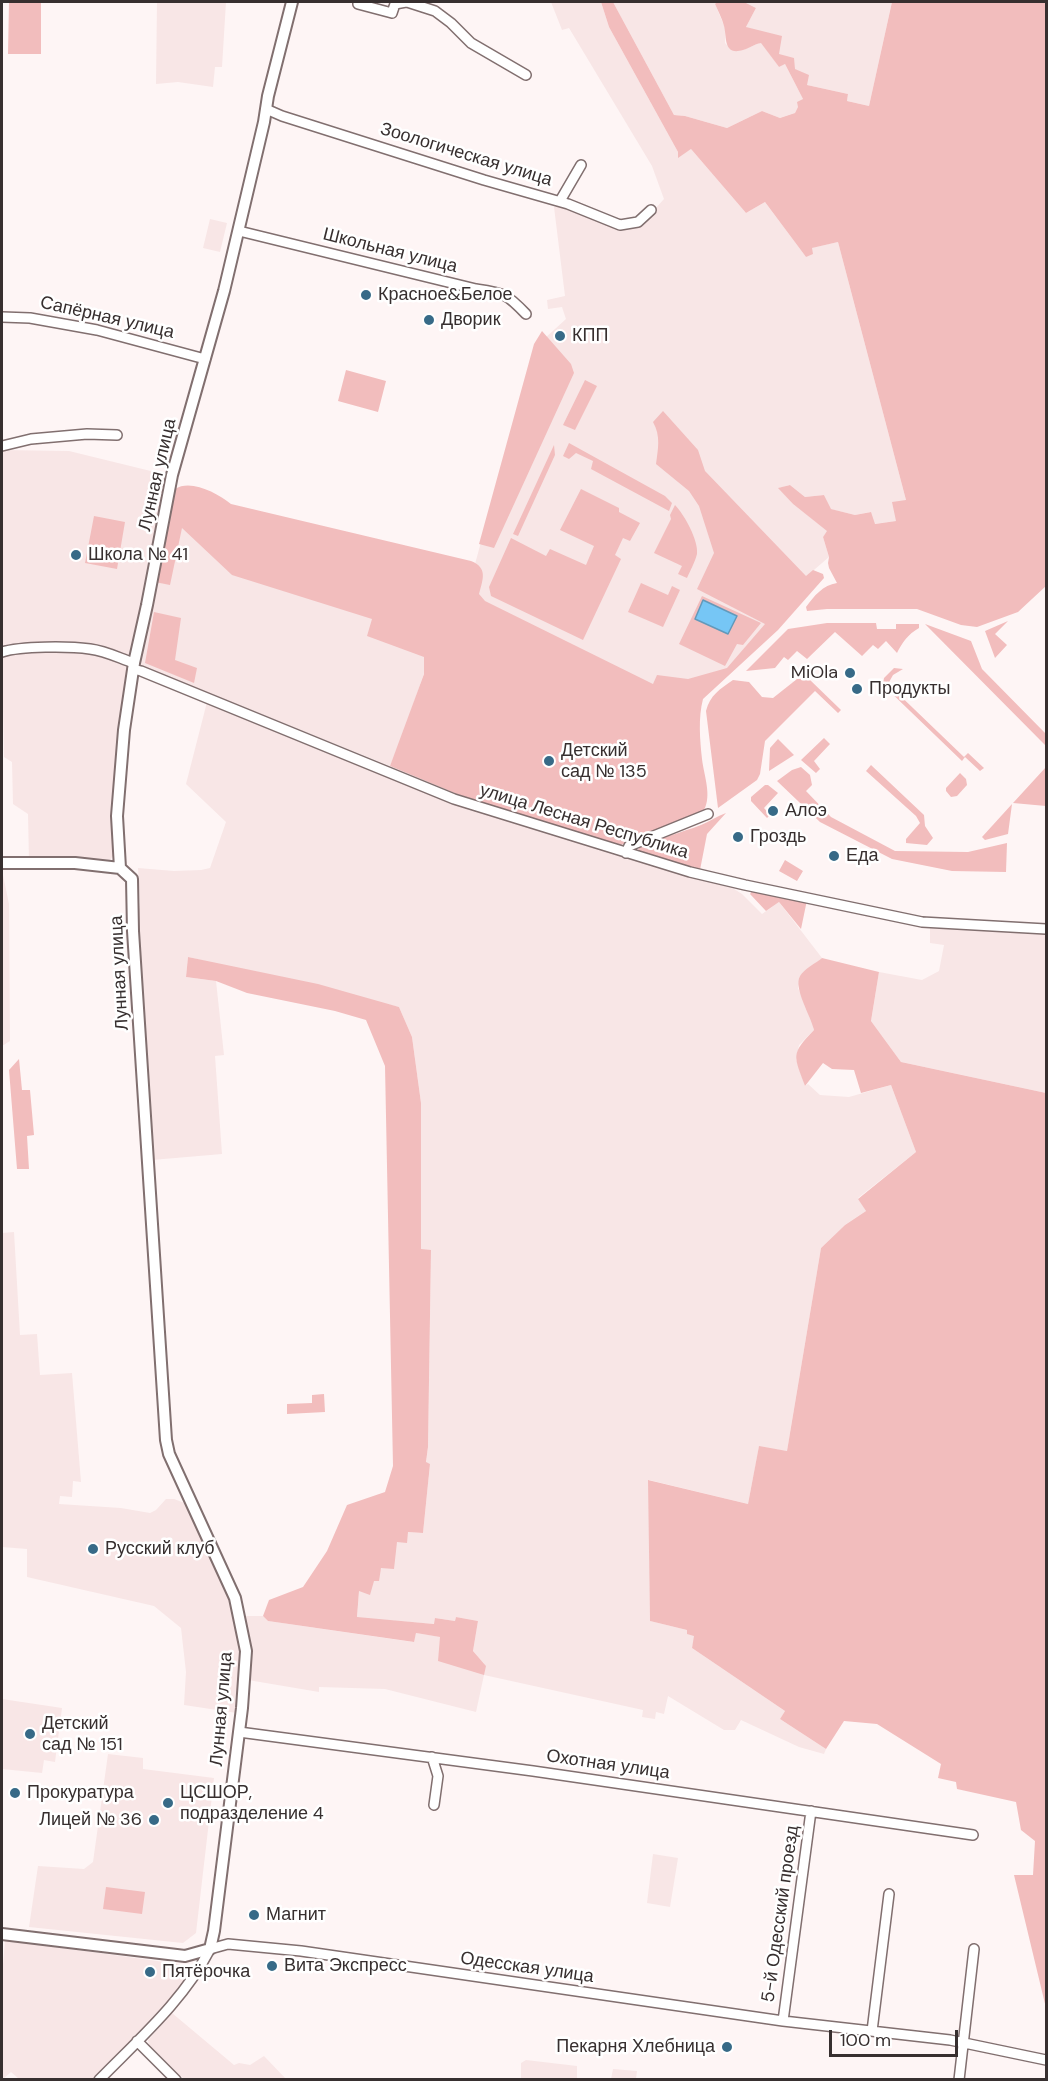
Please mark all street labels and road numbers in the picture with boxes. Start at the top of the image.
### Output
street label: Зоологическая улица [377,119,555,191]
street label: Школьная улица [320,224,460,278]
street label: Сапёрная улица [38,292,176,344]
street label: Лунная улица [135,417,181,533]
street label: улица Лесная Республика [477,780,691,864]
street label: Лунная улица [106,915,134,1031]
street label: Лунная улица [206,1651,238,1767]
street label: Охотная улица [545,1746,671,1784]
street label: 5-й Одесский проезд [758,1824,804,2004]
street label: Одесская улица [459,1948,595,1988]

